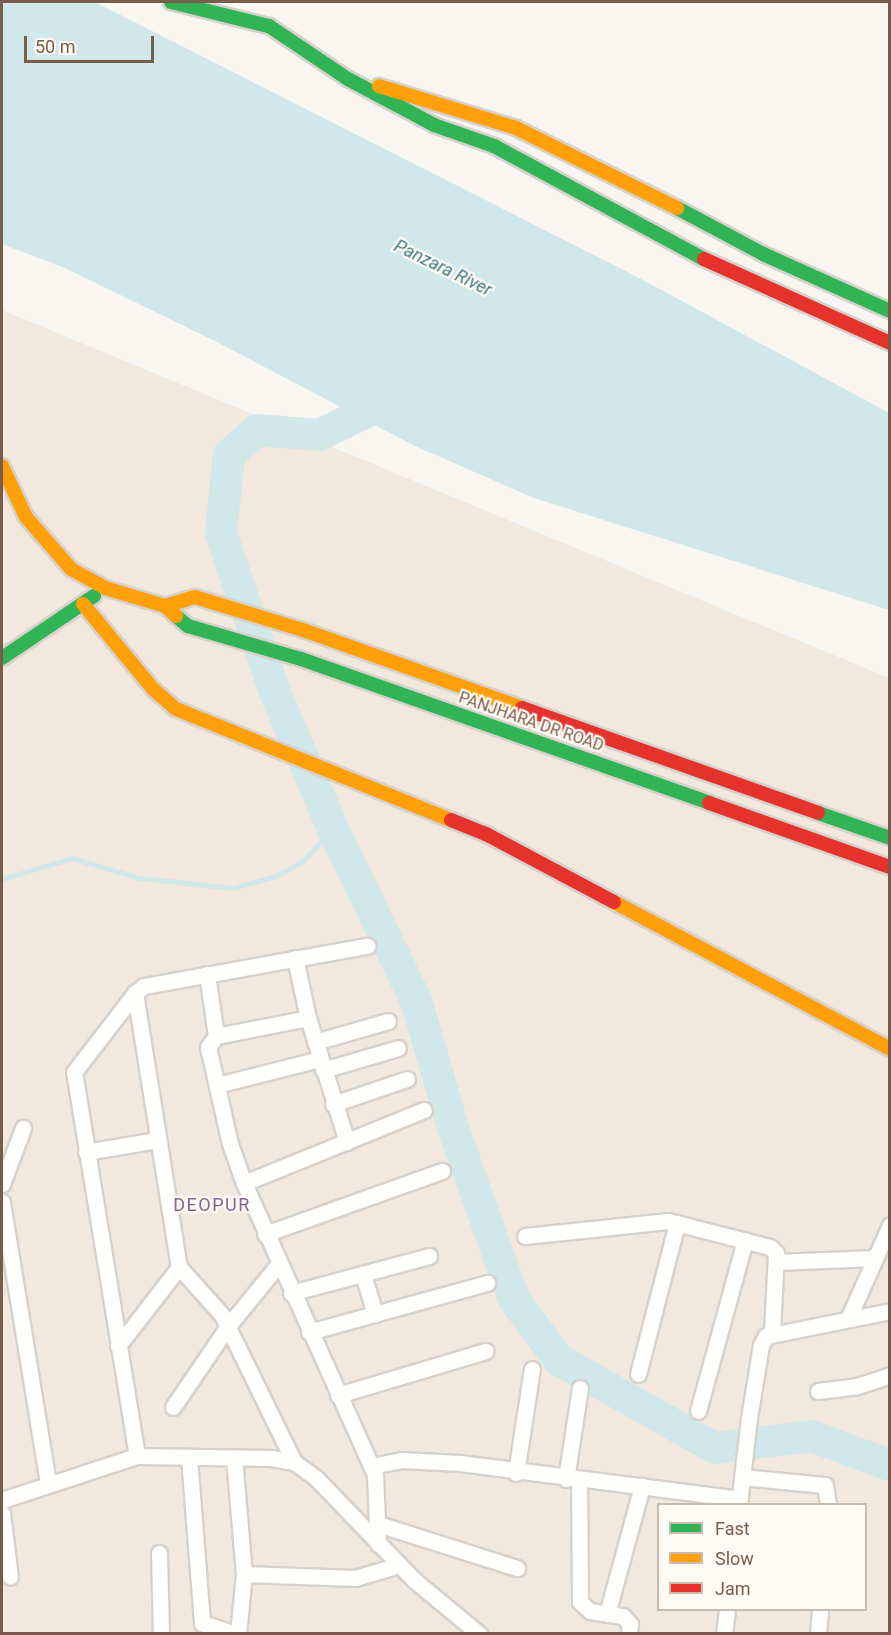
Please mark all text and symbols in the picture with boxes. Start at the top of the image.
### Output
scale bar [27,24,158,62]
text: 50 m [35,36,75,57]
water label: Panzara River [391,235,495,301]
street label: PANJHARA DR ROAD [456,688,606,756]
district label: DEOPUR [173,1194,251,1216]
legend [657,1503,867,1611]
text: Fast [715,1518,750,1539]
text: Slow [715,1548,754,1569]
text: Jam [715,1578,751,1599]

